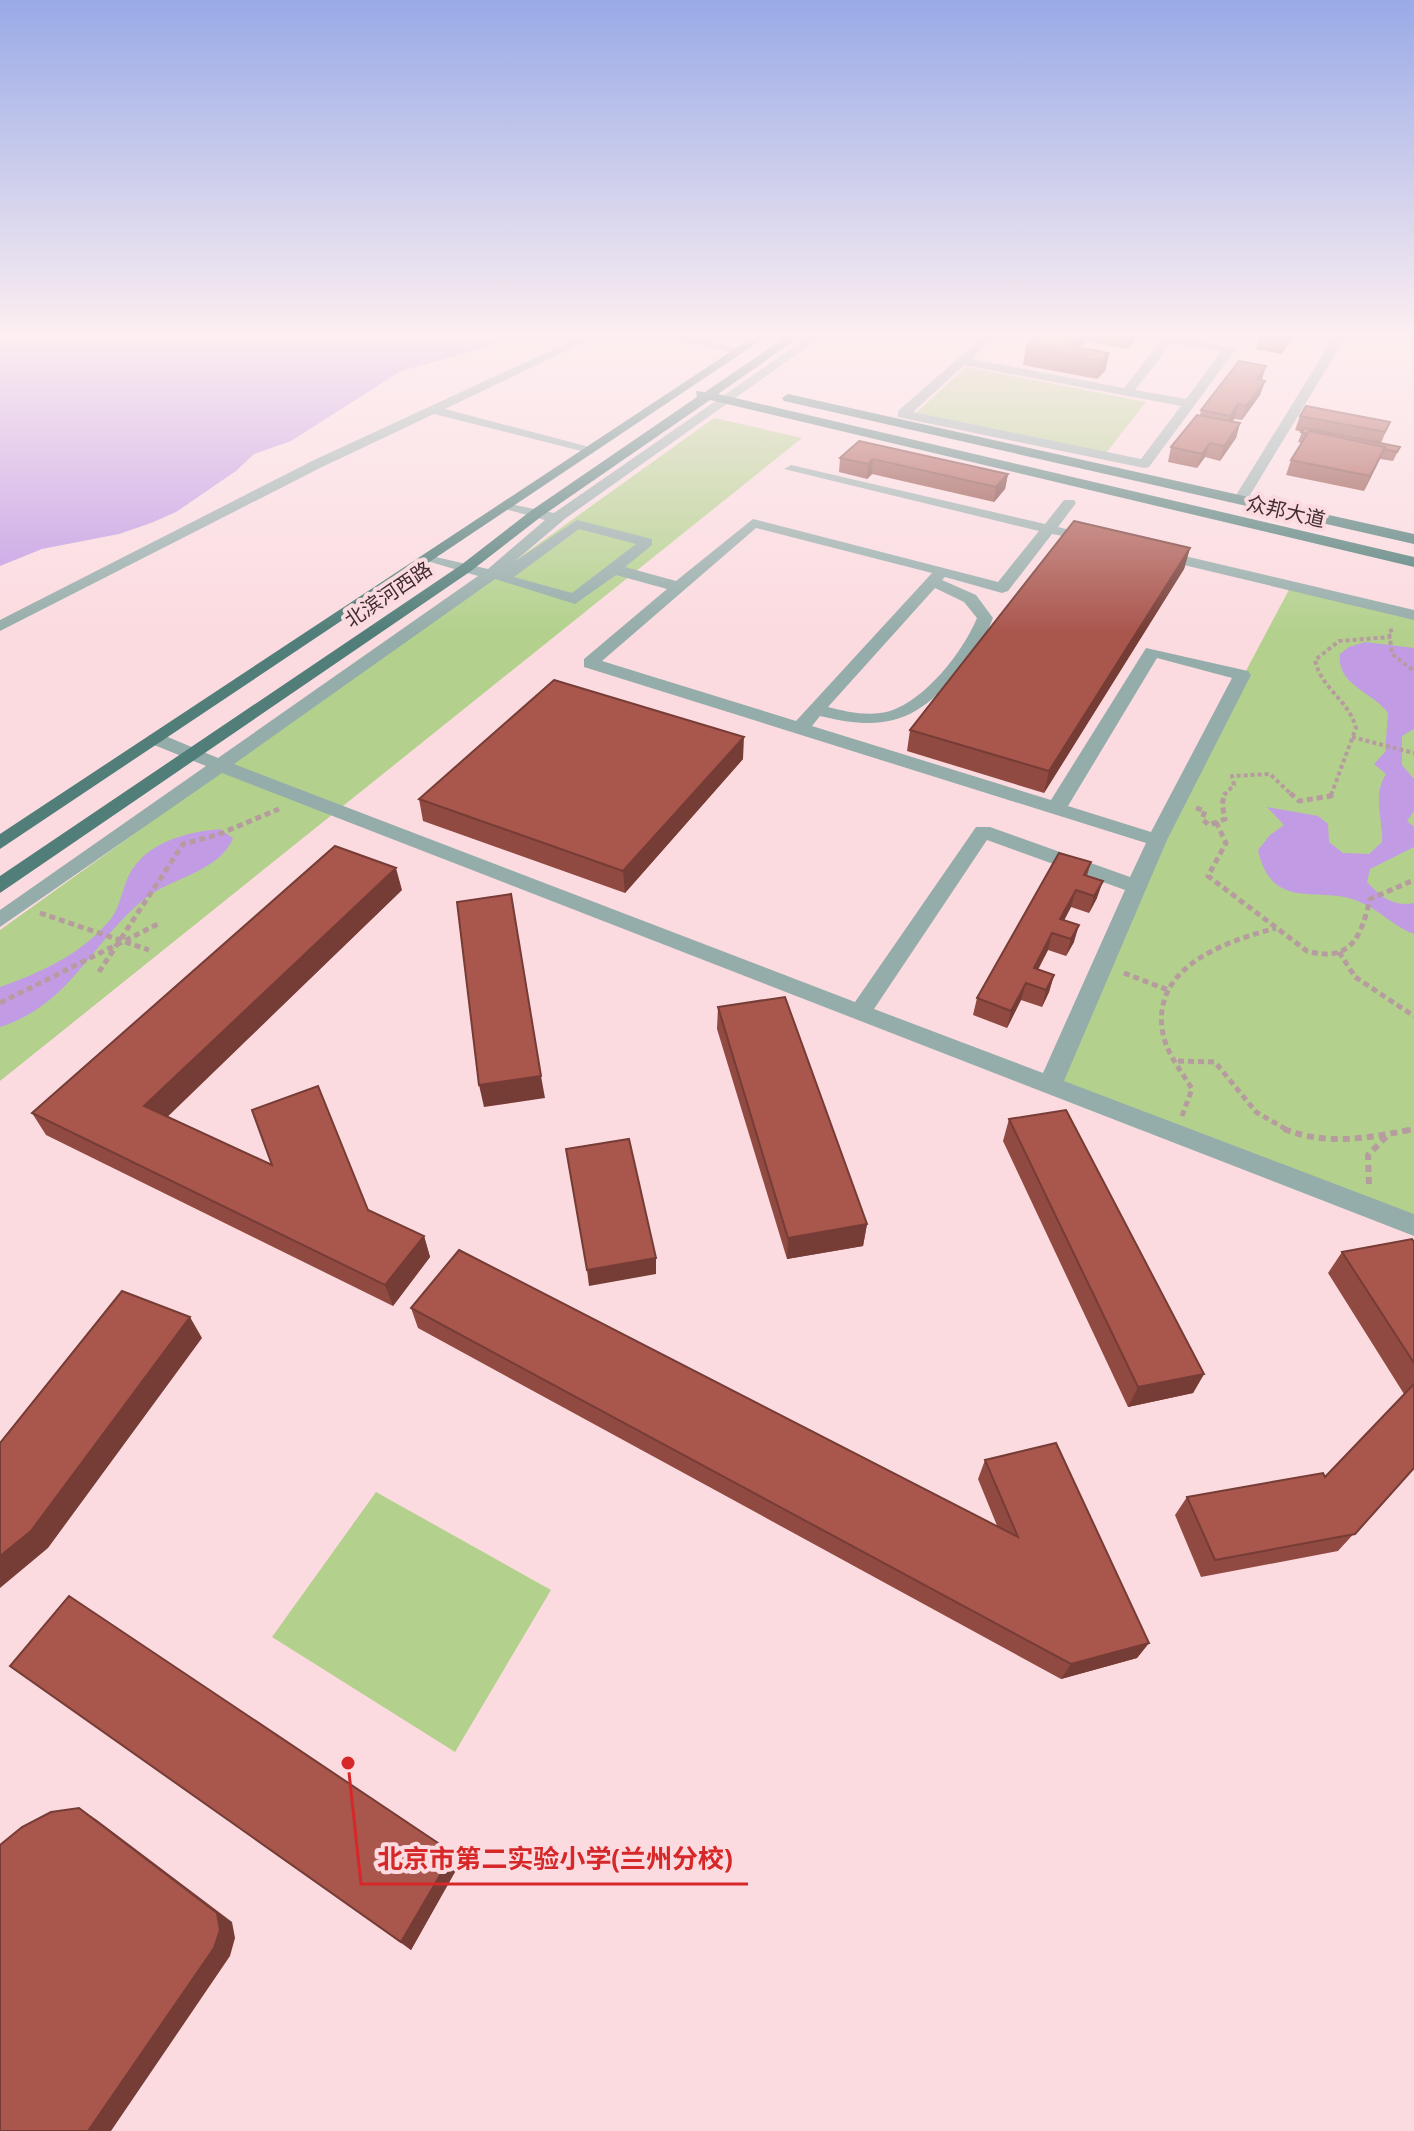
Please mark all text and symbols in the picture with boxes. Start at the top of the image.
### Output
street label: 众邦大道 [1244,489,1328,533]
street label: 北滨河西路 [339,555,437,633]
callout: 北京市第二实验小学(兰州分校) [361,1834,748,1884]
text: 北京市第二实验小学(兰州分校) [377,1840,733,1876]

